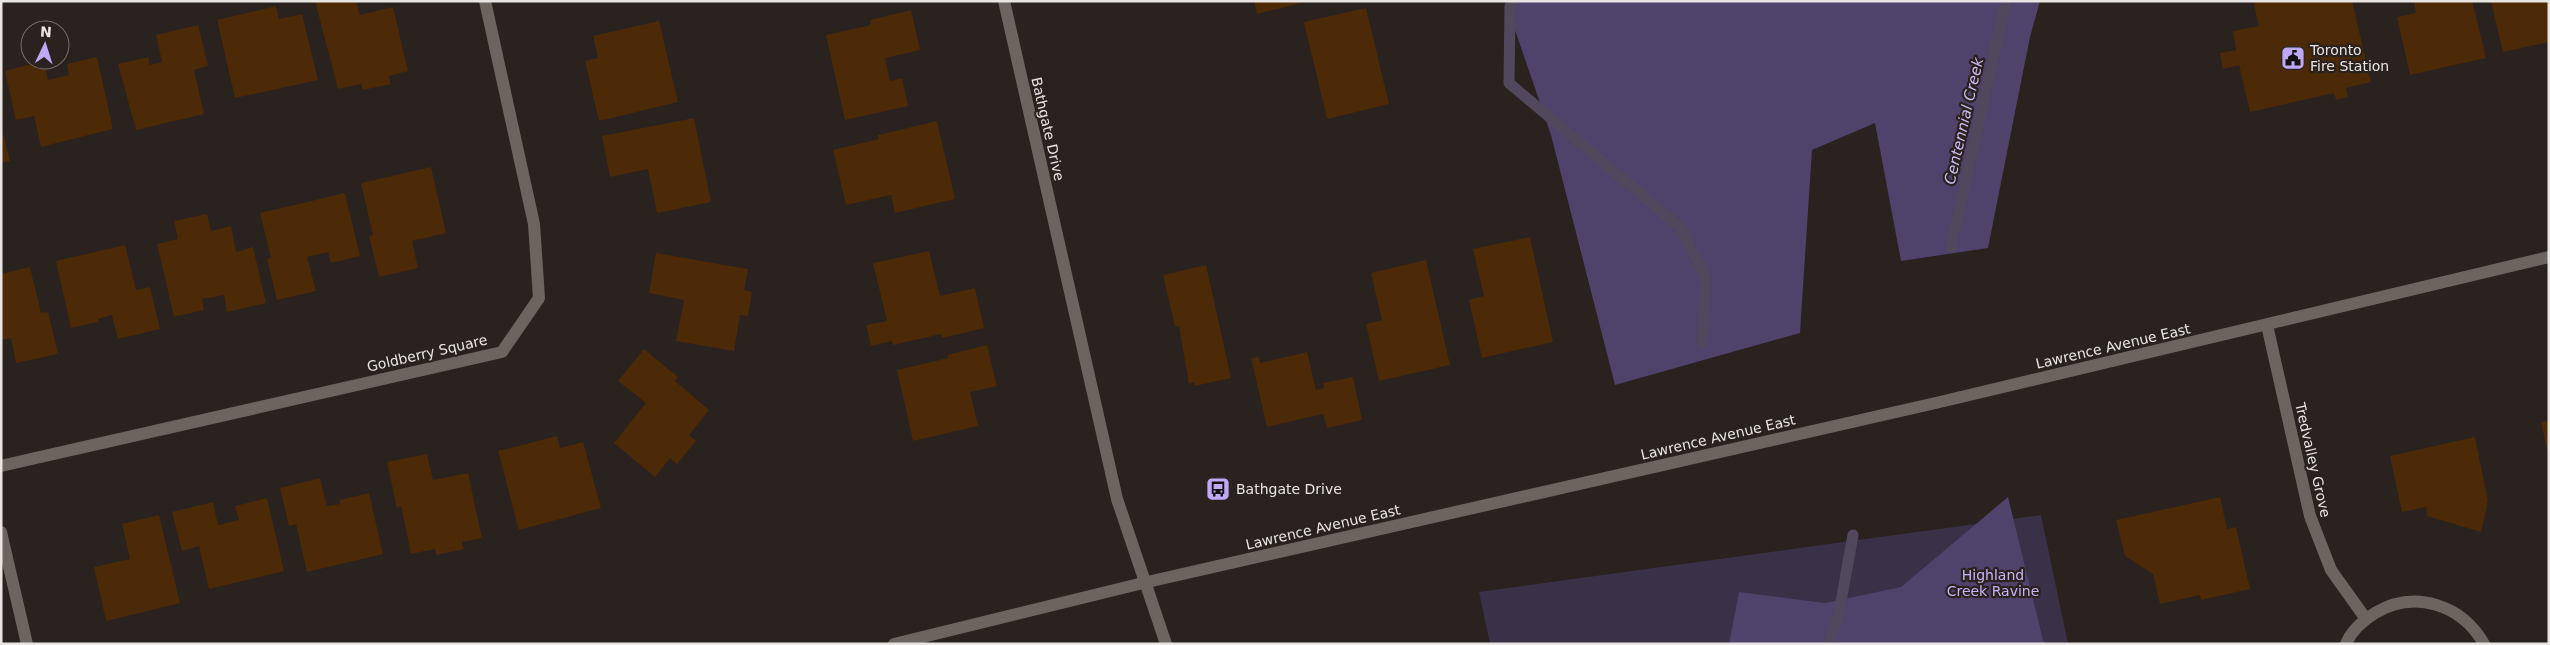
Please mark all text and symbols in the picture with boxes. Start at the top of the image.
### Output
north arrow [20,20,70,70]
text: N [40,24,52,40]
place label: Toronto Fire Station [2309,42,2389,74]
public building icon: Toronto Fire Station [2280,45,2306,71]
water label: Centennial Creek [1941,55,1988,186]
street label: Bathgate Drive [1028,76,1068,182]
street label: Lawrence Avenue East [2034,320,2192,372]
street label: Goldberry Square [365,331,489,375]
street label: Tredvalley Grove [2292,400,2334,519]
street label: Lawrence Avenue East [1639,411,1797,463]
bus stop icon: Bathgate Drive [1205,476,1231,502]
place label: Bathgate Drive [1236,481,1342,497]
street label: Lawrence Avenue East [1244,501,1402,553]
park label: Highland Creek Ravine [1947,567,2039,599]

